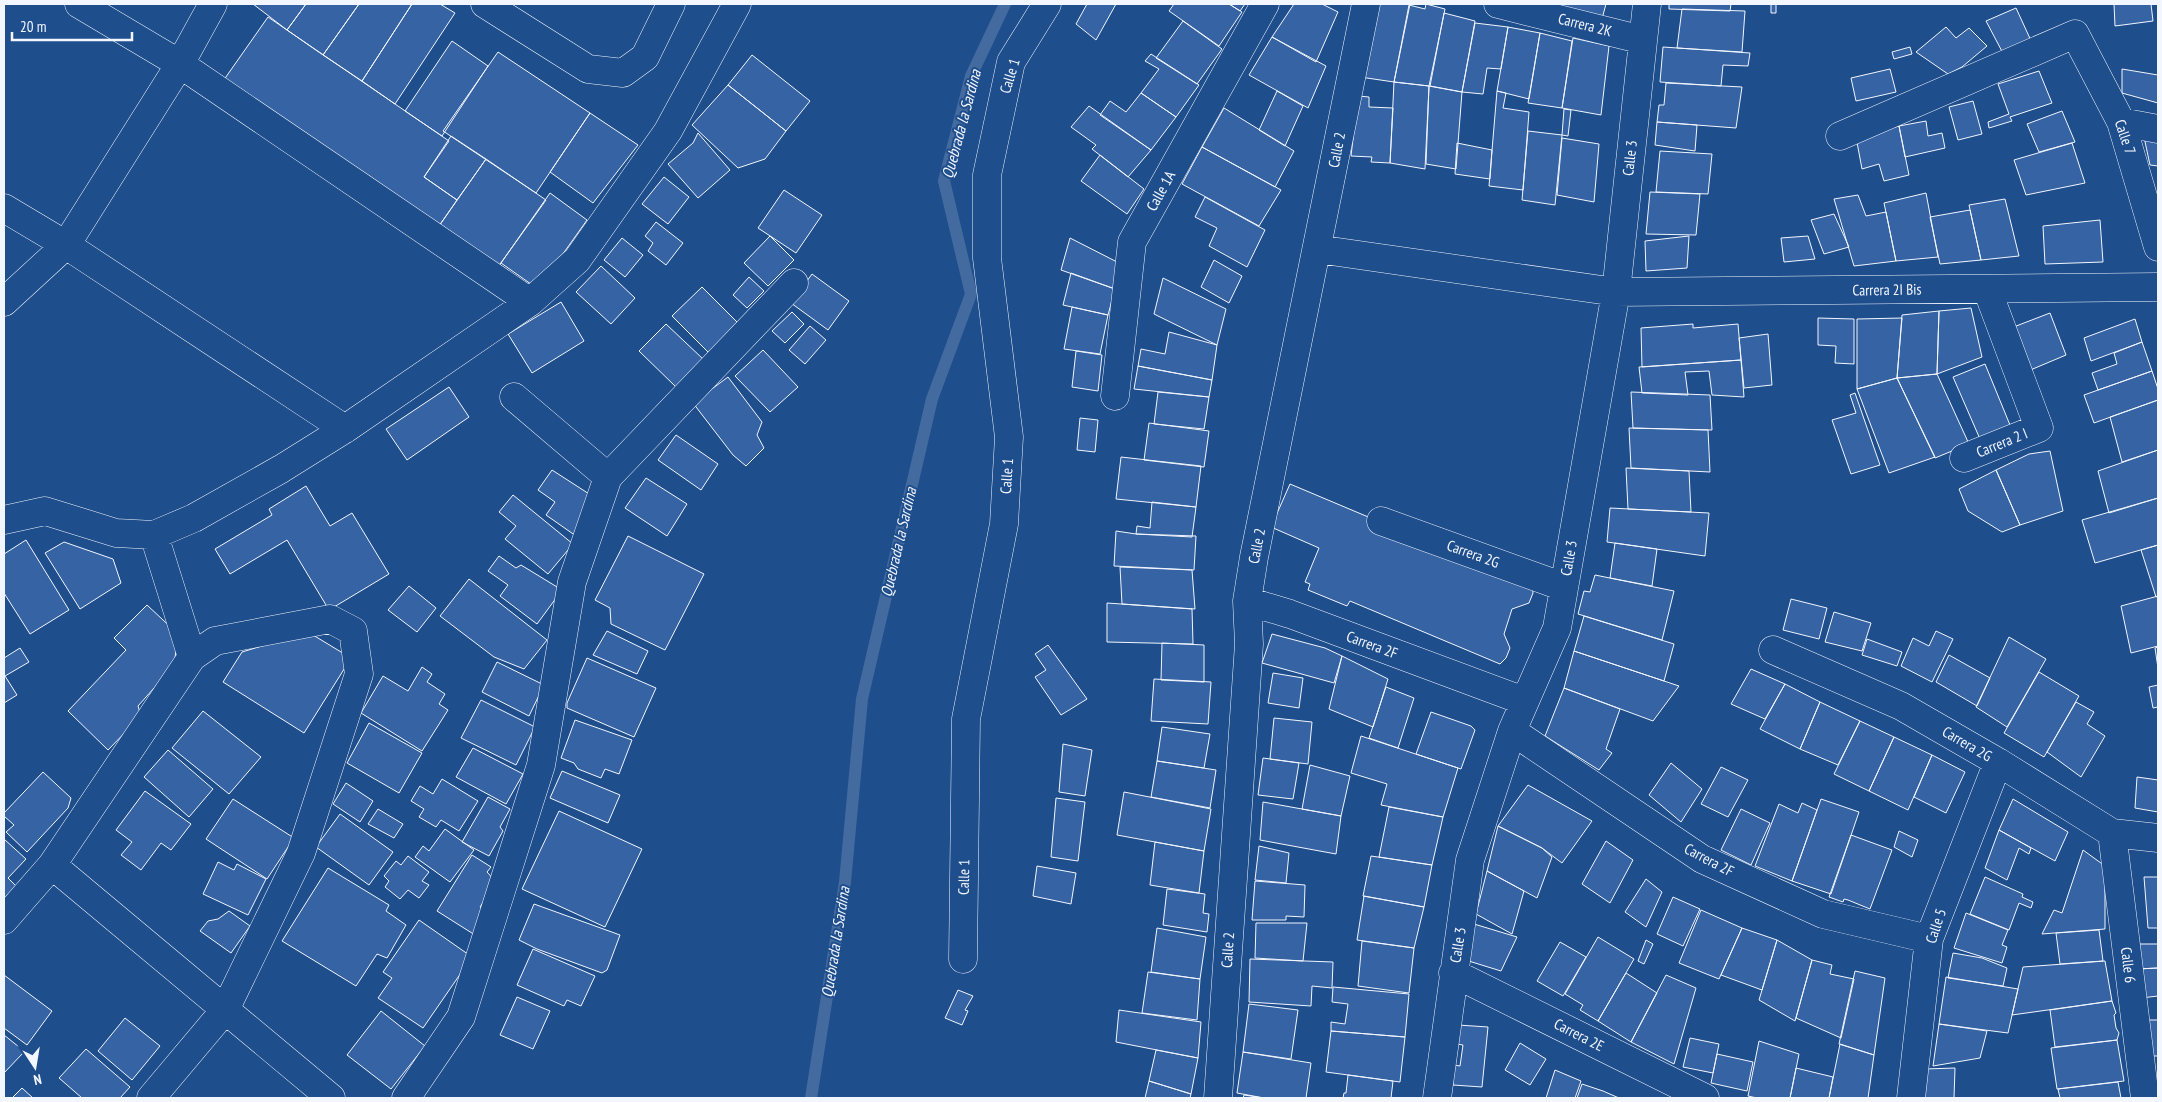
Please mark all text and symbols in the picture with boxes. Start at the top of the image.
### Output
street label: Carrera 2K [1556,9,1614,40]
scale bar [12,10,132,42]
text: 20 m [20,17,46,36]
street label: Calle 1 [995,56,1024,96]
water label: Quebrada la Sardina [937,66,986,181]
street label: Calle 7 [2111,117,2140,157]
street label: Calle 2 [1324,131,1349,169]
street label: Calle 3 [1618,139,1641,177]
street label: Calle 1A [1142,167,1180,214]
street label: Carrera 2I Bis [1852,279,1922,300]
street label: Carrera 2 I [1973,424,2030,461]
street label: Calle 1 [996,457,1017,494]
water label: Quebrada la Sardina [876,484,921,599]
street label: Calle 2 [1244,527,1269,565]
street label: Carrera 2G [1444,535,1502,572]
street label: Calle 3 [1556,539,1581,577]
street label: Carrera 2F [1344,626,1400,663]
street label: Carrera 2G [1939,722,1996,765]
street label: Carrera 2F [1681,839,1737,880]
street label: Calle 1 [954,859,973,895]
water label: Quebrada la Sardina [816,884,854,999]
street label: Calle 5 [1921,906,1950,946]
street label: Calle 3 [1445,926,1470,964]
street label: Calle 2 [1217,931,1238,968]
street label: Calle 6 [2117,946,2140,984]
street label: Carrera 2E [1551,1014,1607,1055]
north arrow [10,1042,60,1092]
text: N [32,1070,43,1089]

